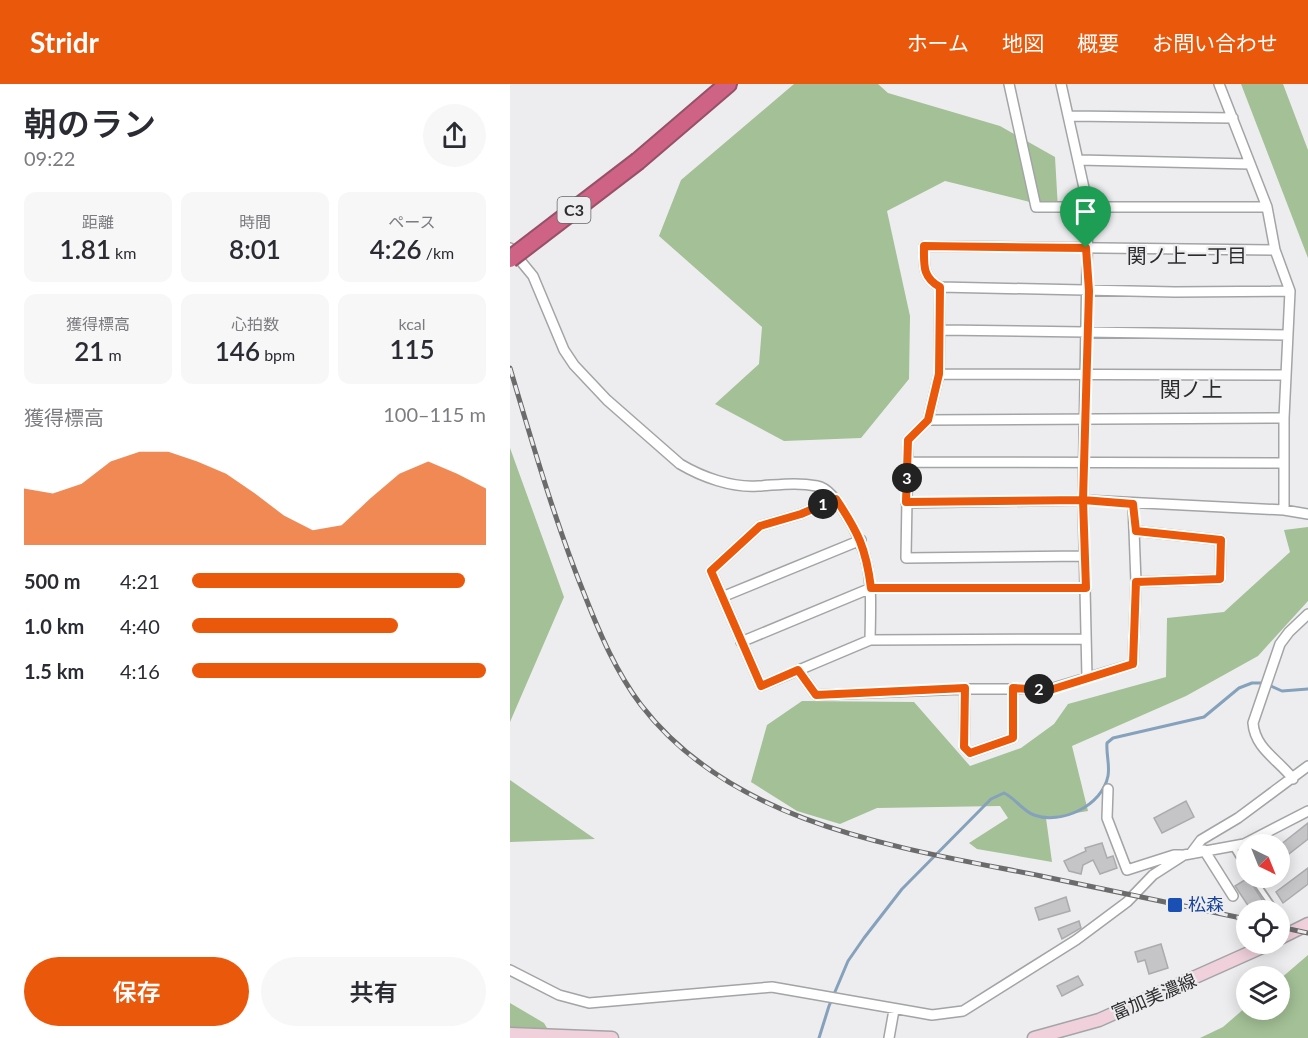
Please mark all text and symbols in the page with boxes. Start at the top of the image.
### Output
text: Stridr [30,25,99,59]
text: ホーム [907,30,969,55]
text: 地図 [1002,30,1044,55]
text: 概要 [1077,30,1119,55]
text: お問い合わせ [1152,30,1278,55]
text: 朝のラン [24,103,156,143]
button: share [423,104,486,167]
text: 09:22 [24,146,75,170]
pin [1060,186,1111,248]
icon: arrive [1069,195,1102,228]
road number: C3 [558,197,590,223]
text: 距離 [82,212,114,231]
text: 時間 [239,212,271,231]
text: ペース [388,212,436,231]
text: 1.81 [60,233,111,265]
text: 8:01 [229,233,281,265]
text: 4:26 [370,233,422,265]
text: km [111,243,136,262]
text: /km [422,243,454,262]
district label: 関ノ上一丁目 [1127,243,1247,267]
text: 獲得標高 [66,314,130,333]
text: 心拍数 [231,314,279,333]
text: kcal [398,314,426,333]
text: 115 [389,333,435,365]
text: 21 [74,335,104,367]
text: 146 [215,335,260,367]
text: m [104,345,122,364]
text: bpm [260,345,295,364]
district label: 関ノ上 [1160,376,1223,401]
text: 100–115 m [383,402,486,426]
text: 獲得標高 [24,405,104,429]
pin: 3 [892,463,922,493]
text: 3 [902,468,912,487]
pin: 1 [808,489,838,519]
text: 1 [818,494,828,513]
text: 500 m [24,569,80,593]
text: 4:21 [120,569,160,593]
text: 1.0 km [24,614,84,638]
text: 4:40 [120,614,160,638]
text: 1.5 km [24,659,84,683]
text: 4:16 [120,659,160,683]
pin: 2 [1024,674,1054,704]
text: 2 [1034,679,1044,698]
north arrow [1236,834,1290,888]
map controls [1236,834,1290,1020]
place label: 松森 [1188,893,1224,915]
marker: 松森 [1166,896,1184,914]
button: locate [1236,900,1290,954]
button: 保存 [24,957,249,1026]
button: 共有 [261,957,486,1026]
button: layers [1236,966,1290,1020]
street label: 富加美濃線 [1108,968,1199,1024]

